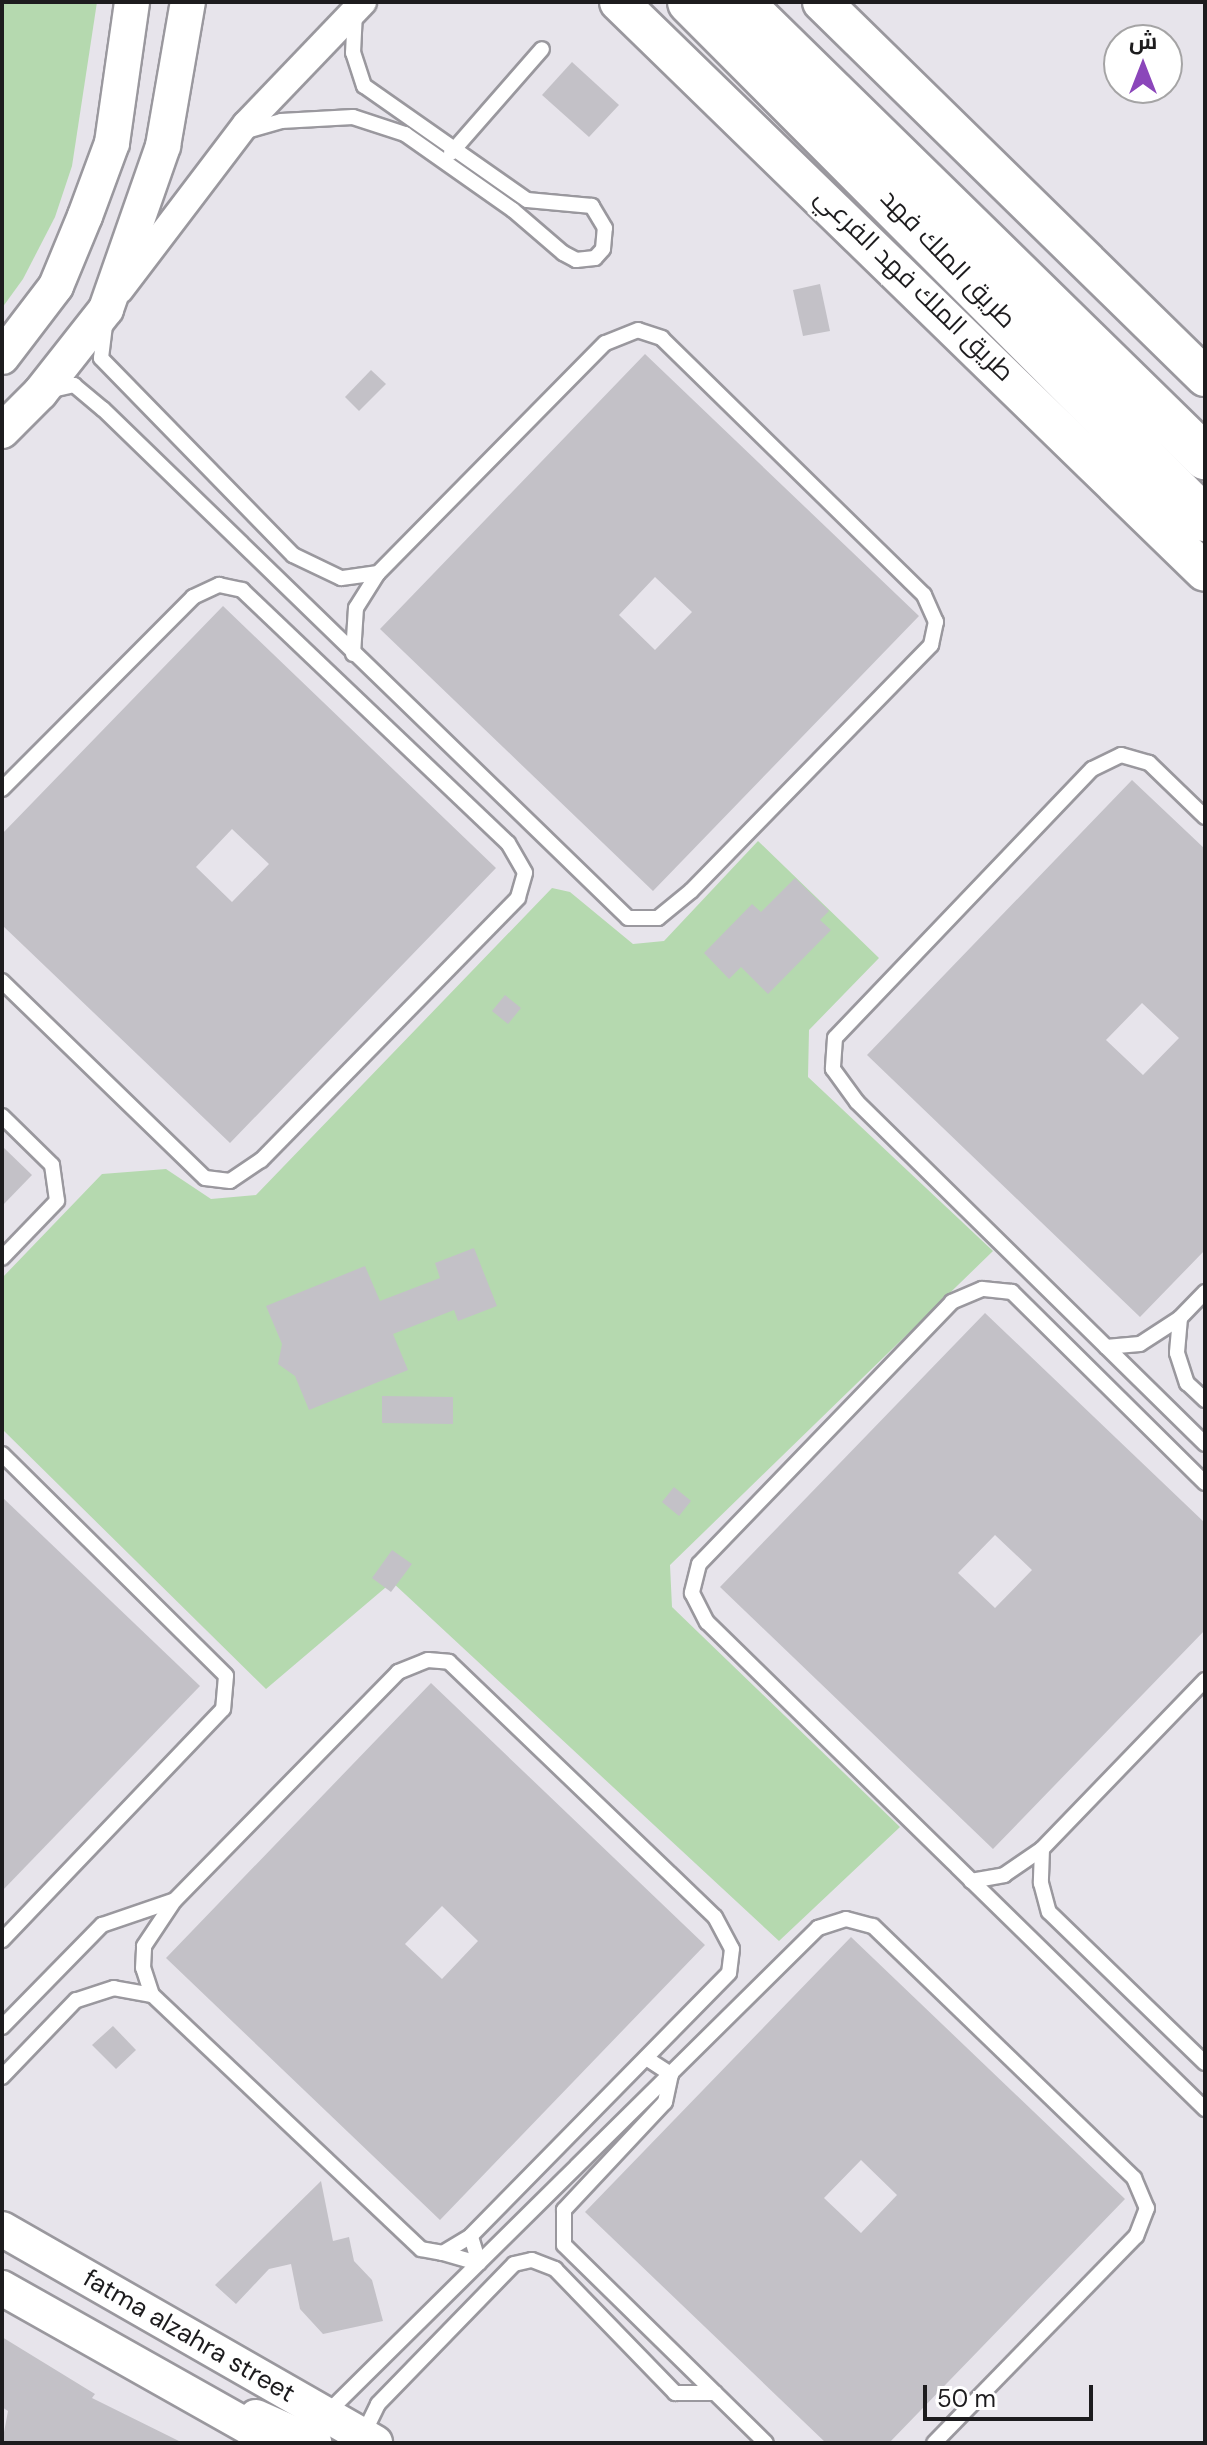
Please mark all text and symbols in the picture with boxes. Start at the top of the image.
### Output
north arrow [1103,24,1183,104]
text: ش [1129,27,1157,56]
street label: طريق الملك فهد الفرعي [808,182,1020,388]
street label: طريق الملك فهد [874,183,1022,335]
street label: fatma alzahra street [78,2263,300,2409]
scale bar [927,2369,1097,2419]
text: 50 m [937,2383,996,2414]

